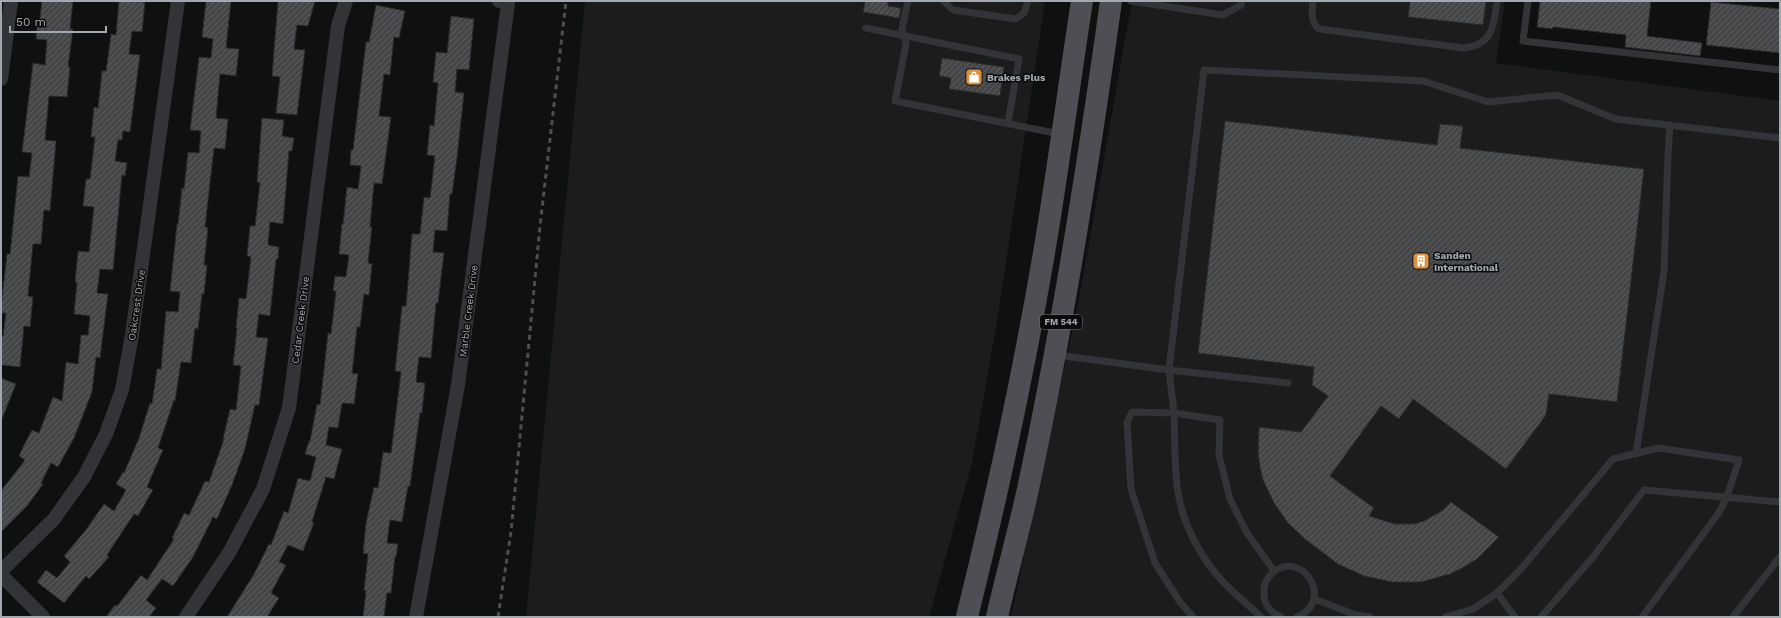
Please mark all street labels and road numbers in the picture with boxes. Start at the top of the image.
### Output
street label: Marble Creek Drive [457,264,480,358]
street label: Oakcrest Drive [126,269,147,341]
street label: Cedar Creek Drive [290,276,311,364]
road number: FM 544 [1040,315,1082,329]

